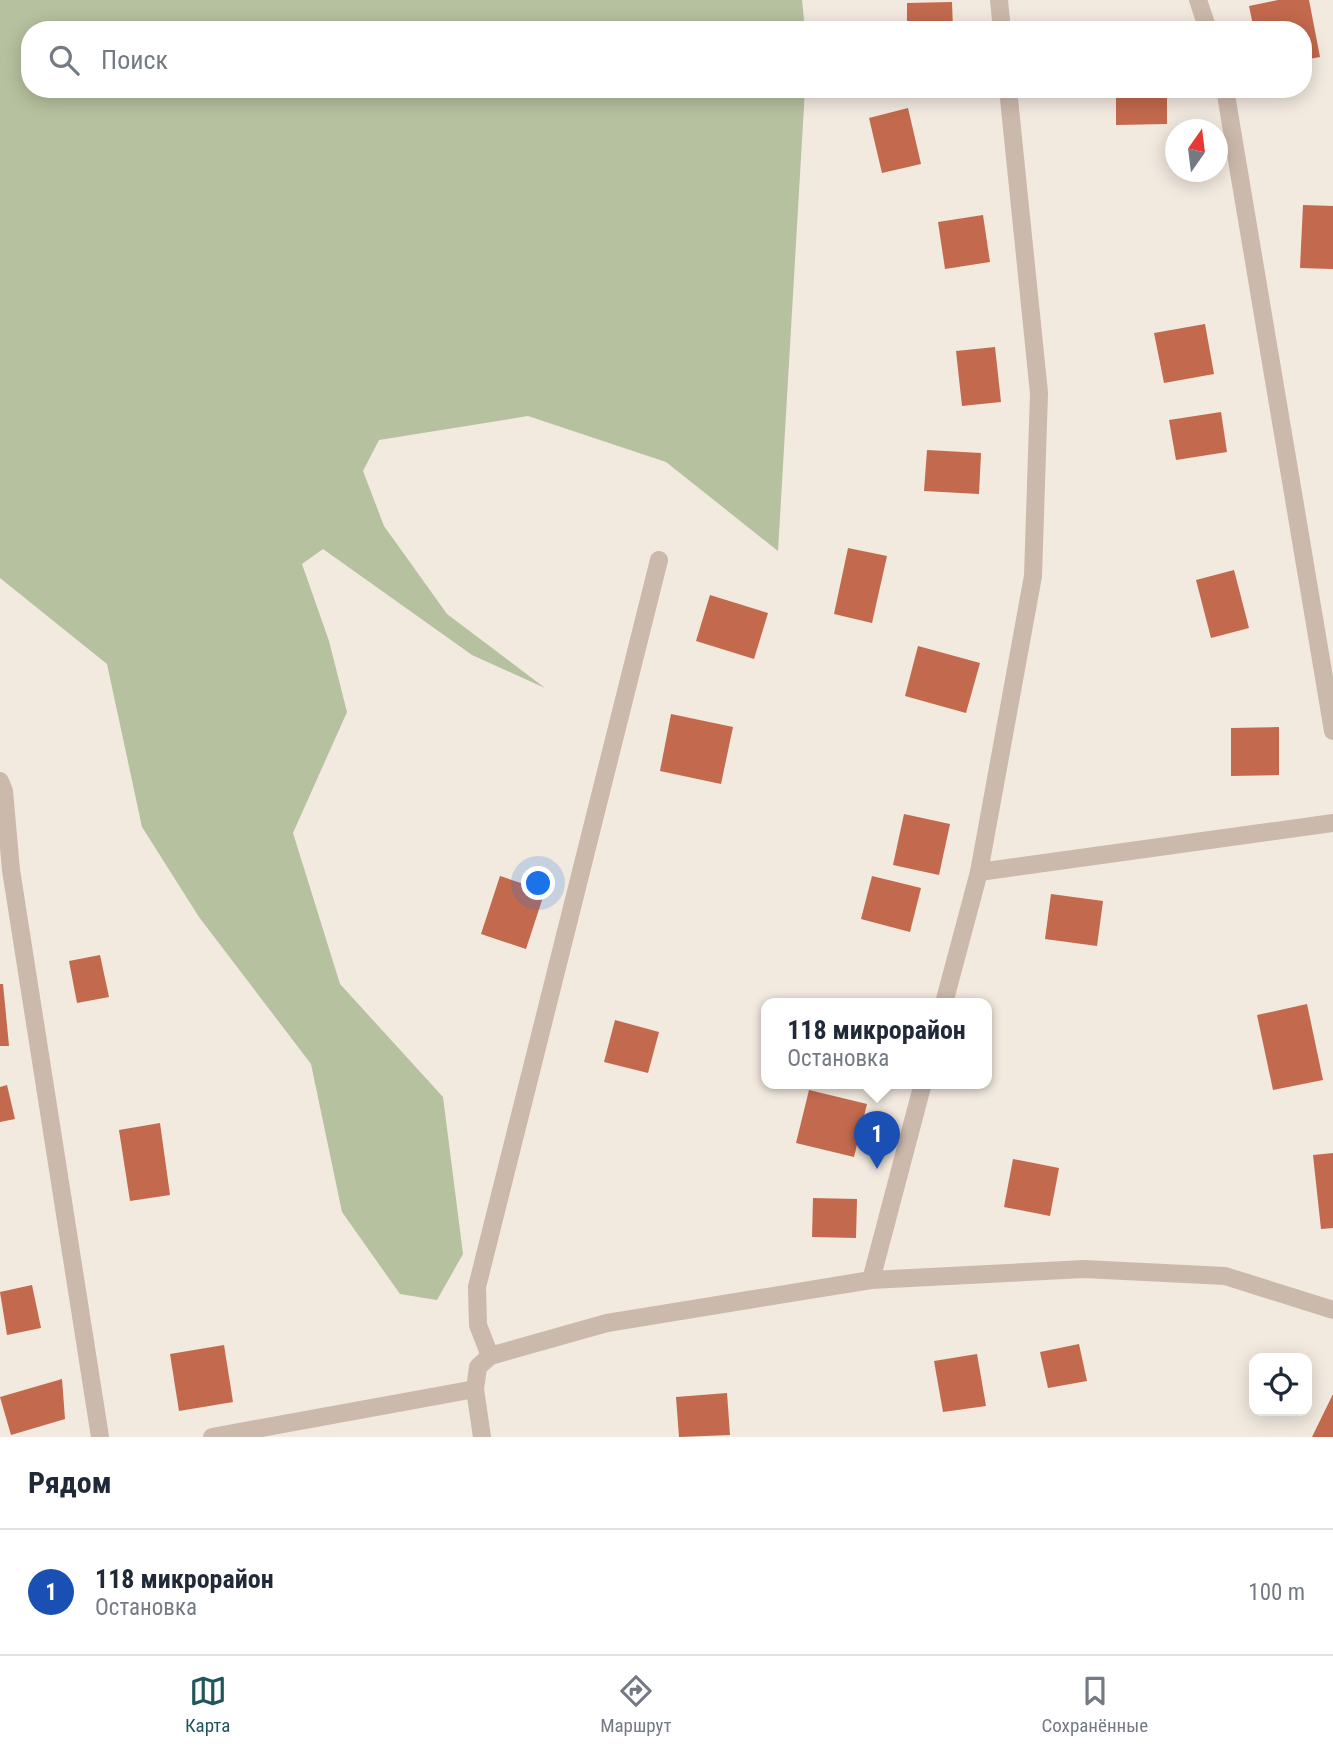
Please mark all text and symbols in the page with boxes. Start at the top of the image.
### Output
search box [21,21,1312,98]
icon: search [45,41,83,79]
text: Поиск [101,45,168,75]
north arrow [1165,119,1228,182]
your location [521,866,555,900]
popup [761,998,992,1089]
text: 118 микрорайон [787,1015,966,1045]
text: Остановка [787,1045,889,1072]
pin: 1 [854,1111,900,1169]
map controls [1249,1353,1312,1416]
button: locate [1249,1353,1312,1416]
text: Рядом [28,1465,112,1500]
text: 118 микрорайон [95,1564,274,1594]
text: 1 [45,1579,57,1606]
text: 100 m [1248,1579,1305,1606]
text: Остановка [95,1594,197,1621]
tab: Карта [185,1672,230,1737]
tab: Маршрут [600,1672,672,1737]
tab: Сохранённые [1041,1672,1148,1737]

